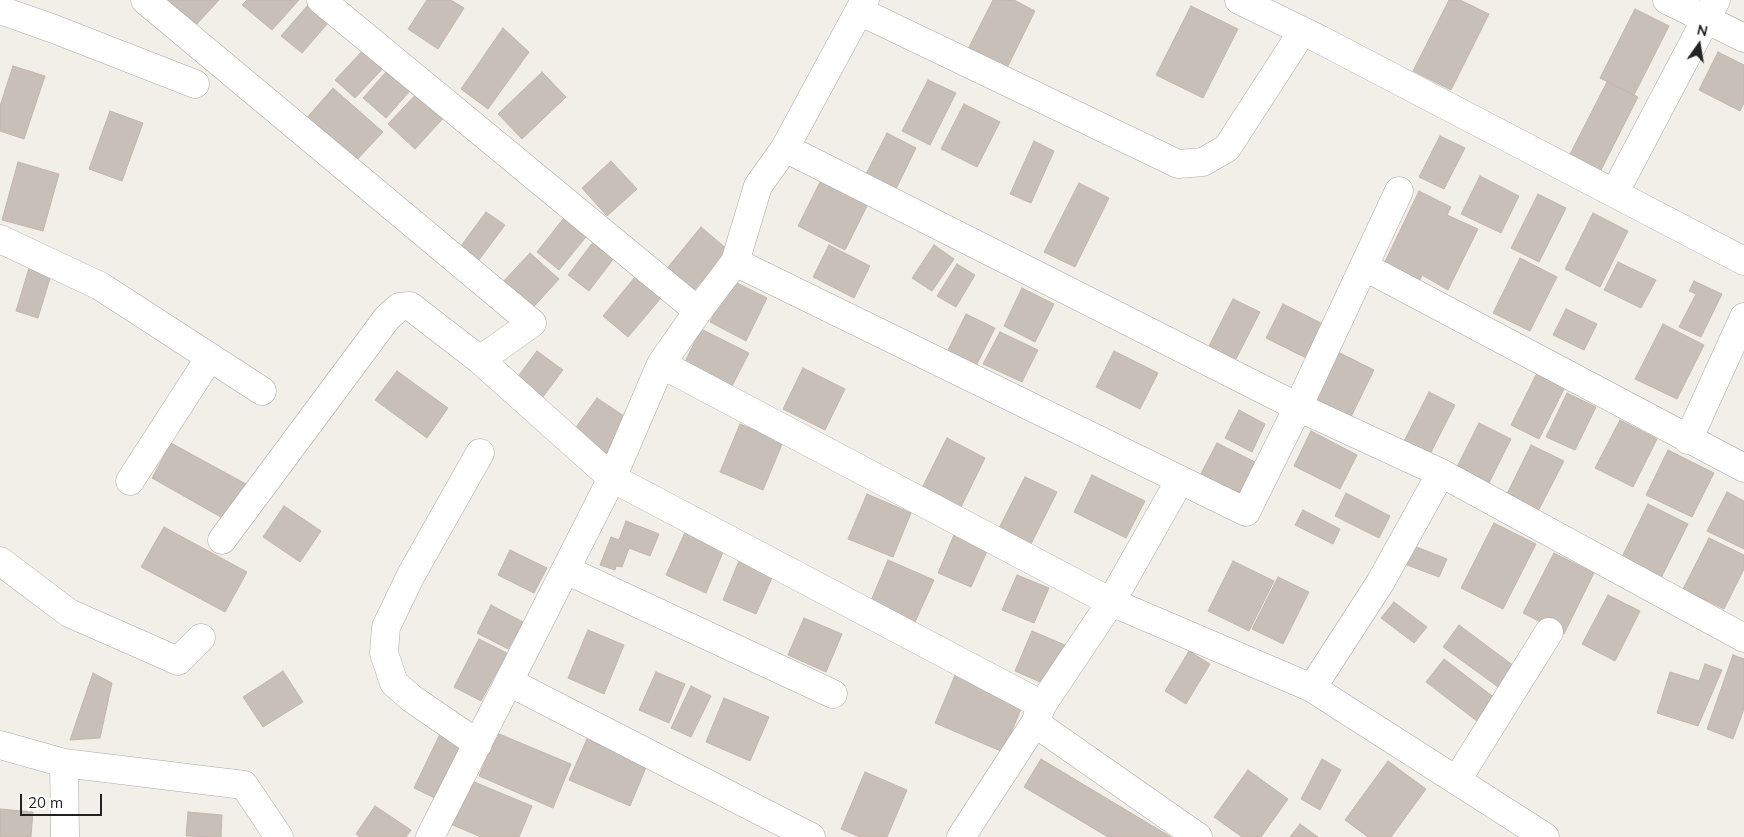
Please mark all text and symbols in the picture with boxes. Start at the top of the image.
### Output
north arrow [1674,20,1724,70]
text: N [1695,20,1710,40]
scale bar [22,784,105,816]
text: 20 m [28,793,63,812]

